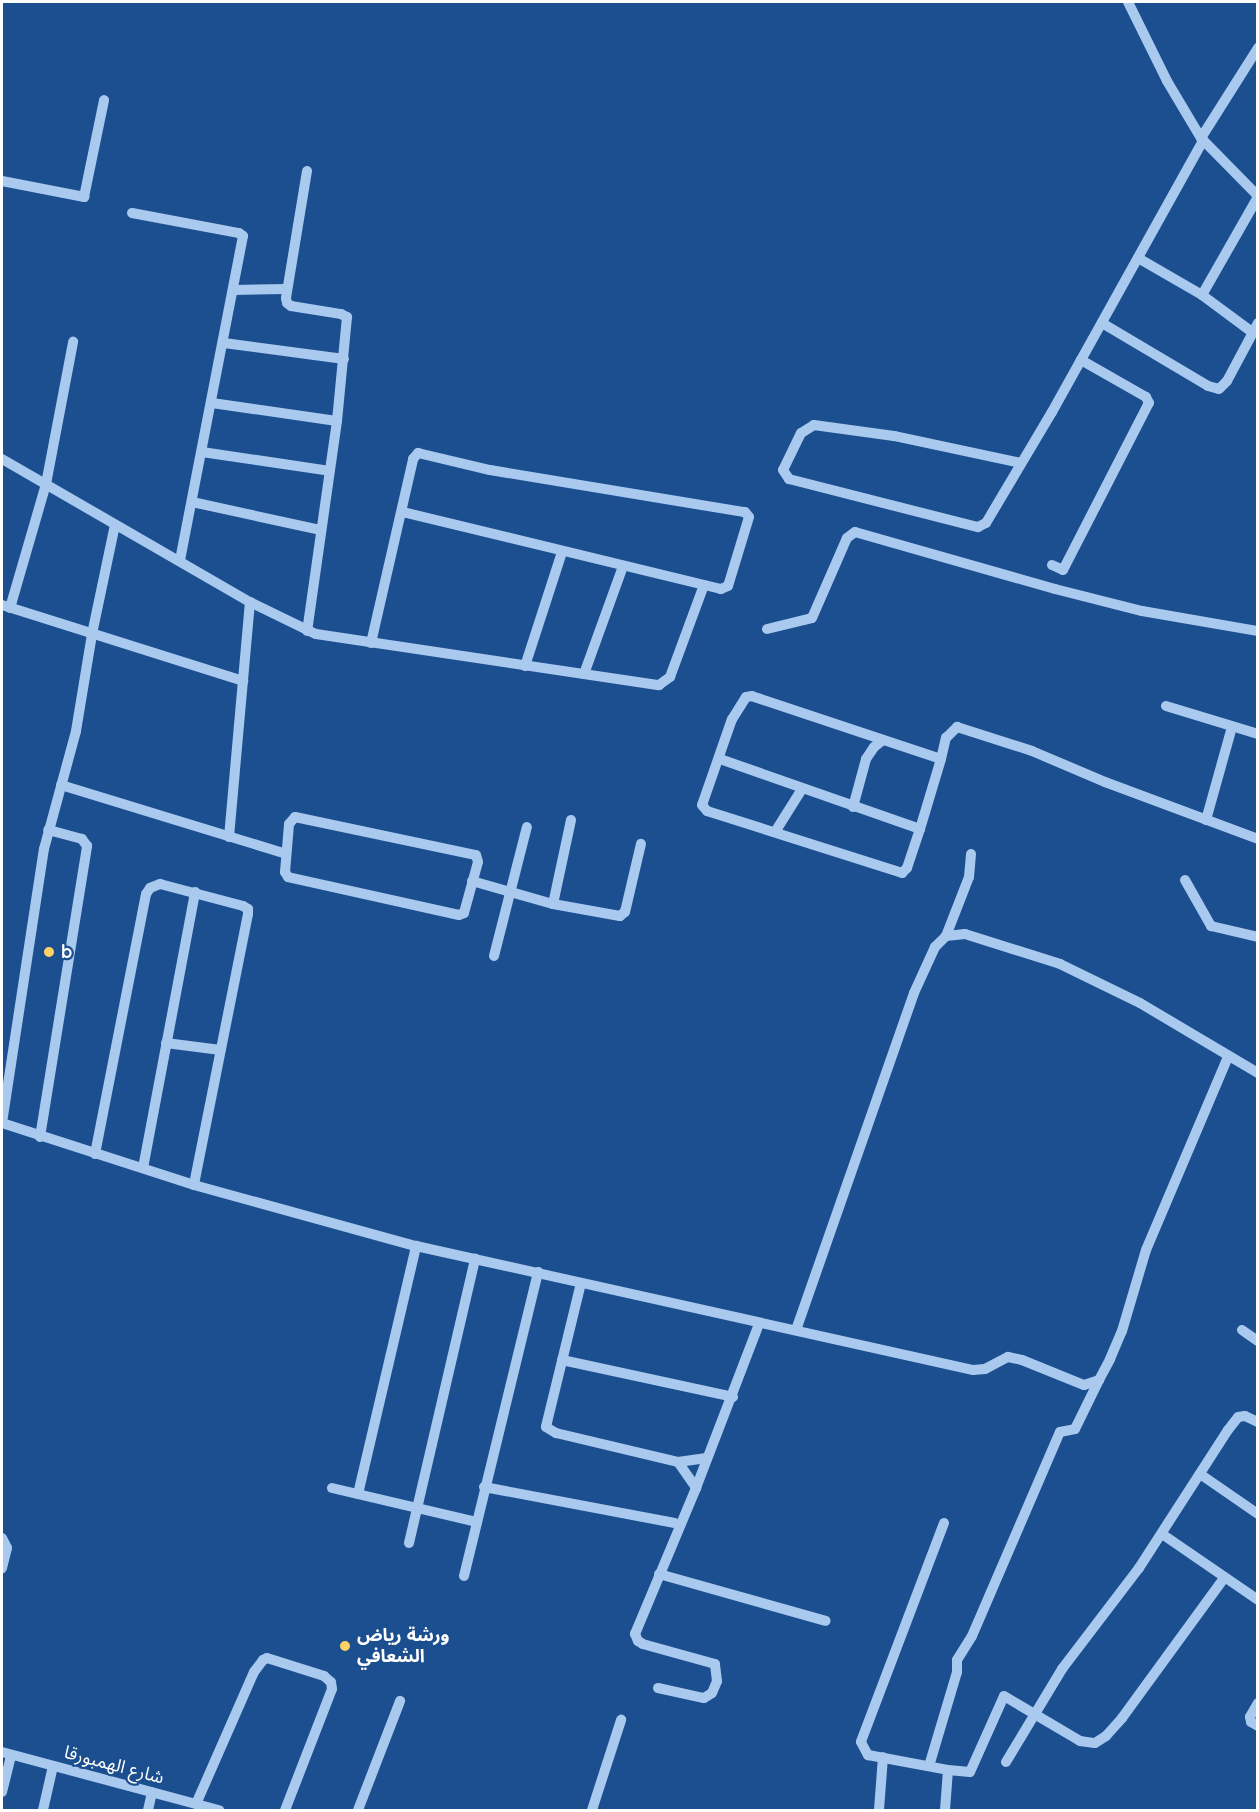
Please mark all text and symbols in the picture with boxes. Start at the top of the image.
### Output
place label: b [61,941,72,963]
marker: b [42,945,56,959]
place label: ورشة رياض الشعافي [357,1625,450,1668]
marker: ورشة رياض الشعافي [338,1639,352,1653]
street label: شارع الهمبورقا [62,1741,166,1789]

